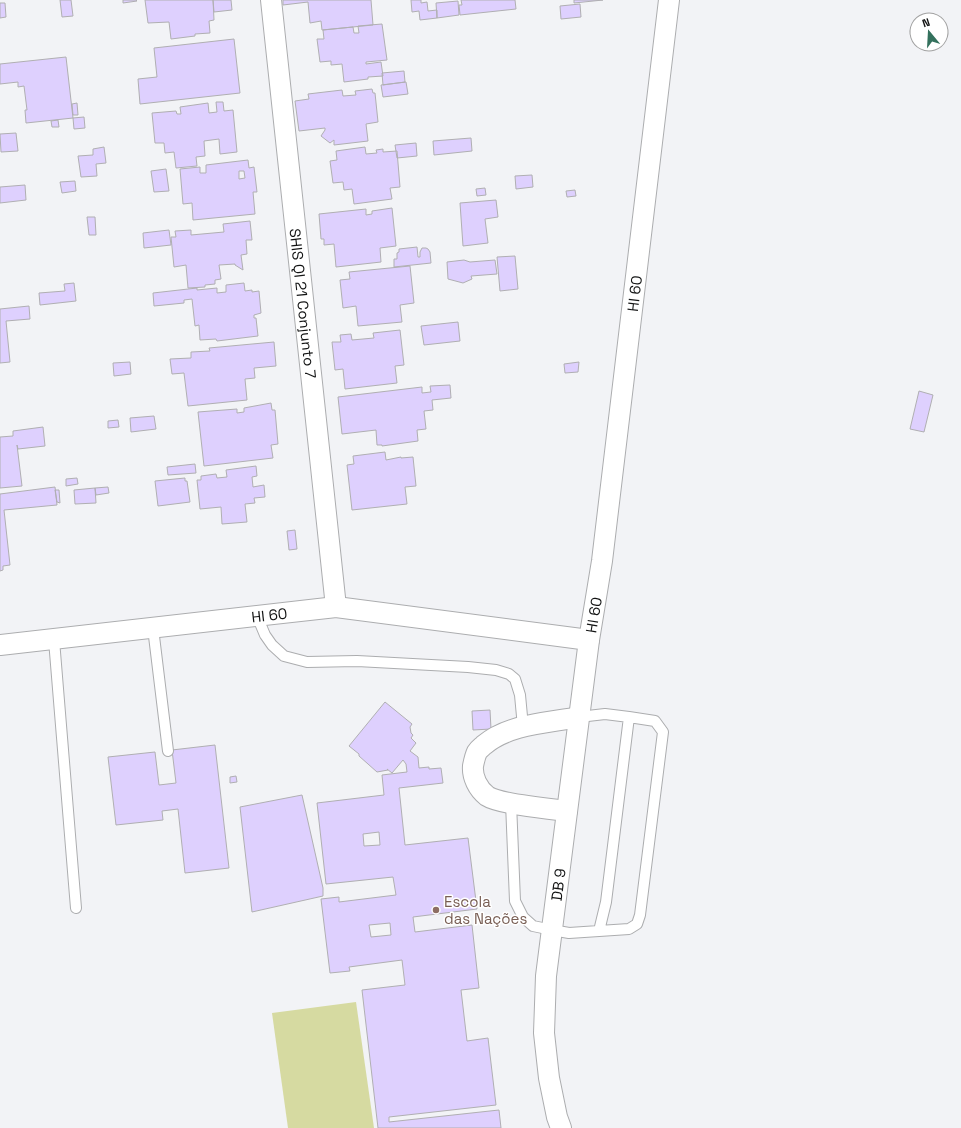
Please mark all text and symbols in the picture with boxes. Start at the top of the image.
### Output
north arrow [909,12,949,52]
text: N [920,15,932,30]
street label: SHIS QI 21 Conjunto 7 [286,227,321,379]
street label: HI 60 [622,274,646,313]
street label: HI 60 [581,596,605,634]
street label: HI 60 [250,603,288,626]
street label: DB 9 [546,867,569,902]
place label: Escola das Nações [444,892,527,928]
marker: Escola das Nações [431,905,441,915]

